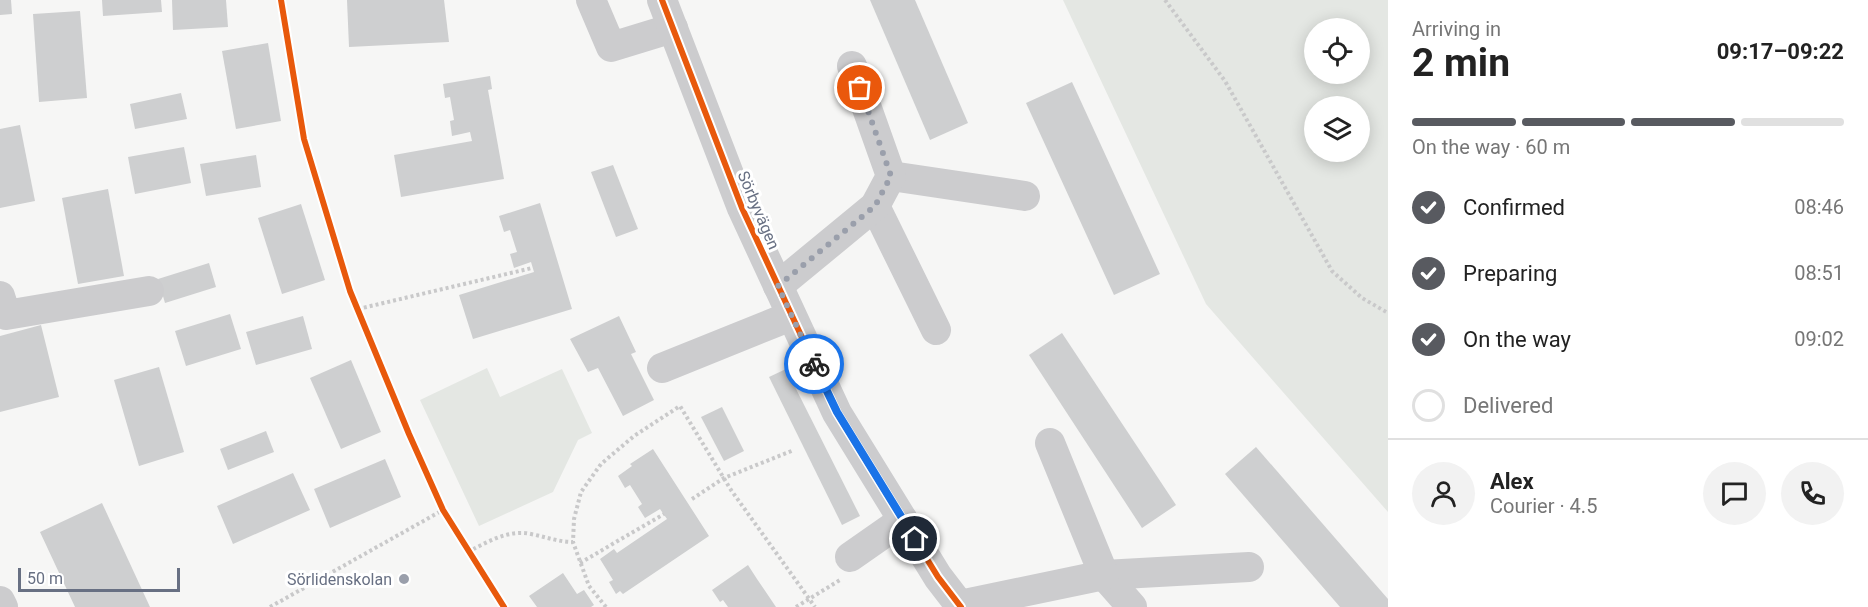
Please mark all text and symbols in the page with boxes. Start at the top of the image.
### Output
text: Arriving in [1412,17,1501,41]
map controls [1304,18,1370,162]
button: locate [1304,18,1370,84]
text: 09:17–09:22 [1717,39,1844,64]
text: 2 min [1412,40,1510,86]
pin [834,62,885,113]
icon: bag [843,71,876,104]
button: layers [1304,96,1370,162]
text: On the way · 60 m [1412,135,1570,159]
street label: Sörbyvägen [734,168,784,252]
icon: check [1412,191,1445,224]
text: Confirmed [1463,195,1565,220]
text: 08:46 [1794,195,1844,219]
icon: check [1412,257,1445,290]
text: Preparing [1463,261,1557,286]
text: 08:51 [1794,261,1844,285]
icon: check [1412,323,1445,356]
text: On the way [1463,327,1571,352]
text: 09:02 [1794,327,1844,351]
courier [784,334,844,394]
icon: bike [798,348,831,381]
text: Delivered [1463,393,1553,418]
button: person [1412,462,1475,525]
button: chat [1703,462,1766,525]
button: phone [1781,462,1844,525]
text: Alex [1490,469,1534,494]
text: Courier · 4.5 [1490,494,1597,518]
pin [889,513,940,564]
icon: home [898,522,931,555]
scale bar [18,565,180,592]
text: 50 m [27,569,63,588]
place label: Sörlidenskolan [287,570,392,589]
marker: Sörlidenskolan [397,572,411,586]

